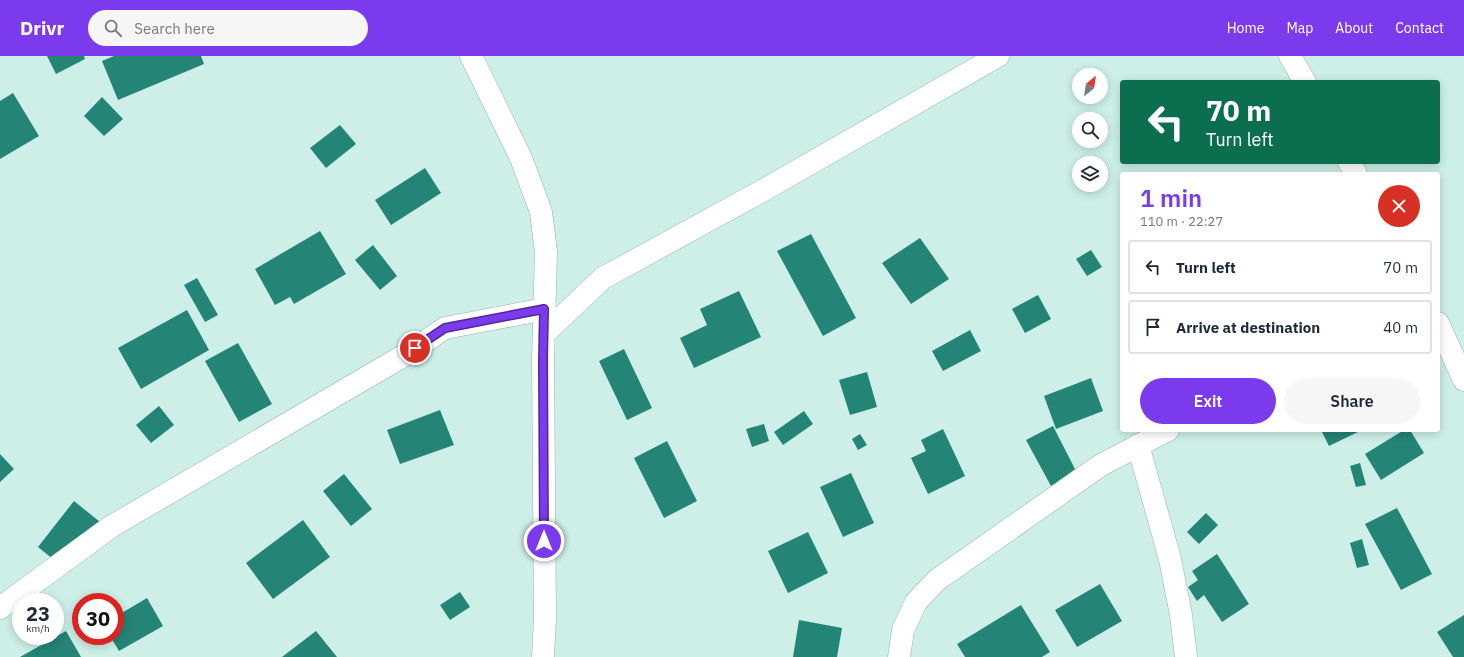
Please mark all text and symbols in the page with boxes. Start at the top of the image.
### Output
search box [88,10,368,46]
text: Drivr [20,16,64,40]
icon: search [102,17,124,39]
text: Search here [134,19,215,38]
text: Home [1227,19,1264,37]
text: Map [1286,19,1313,37]
text: About [1335,19,1373,37]
text: Contact [1395,19,1444,37]
north arrow [1072,68,1108,104]
map controls [1072,68,1108,192]
text: 70 m [1206,92,1271,129]
icon: left [1140,96,1192,148]
button: search [1072,112,1108,148]
text: Turn left [1206,128,1274,151]
button: layers [1072,156,1108,192]
text: 1 min [1140,182,1202,214]
button: close [1378,185,1420,227]
text: 110 m · 22:27 [1140,213,1223,230]
icon: left [1142,256,1164,278]
text: Turn left [1176,258,1236,277]
text: 70 m [1383,258,1418,277]
icon: arrive [1142,316,1164,338]
text: Arrive at destination [1176,318,1320,337]
text: 40 m [1383,318,1418,337]
pin [398,331,432,365]
icon: arrive [404,337,426,359]
button: Exit [1140,378,1276,424]
button: Share [1284,378,1420,424]
position arrow [523,520,565,562]
speed limit sign: 30 [72,593,124,645]
text: 23 [26,600,50,627]
text: km/h [26,622,50,635]

